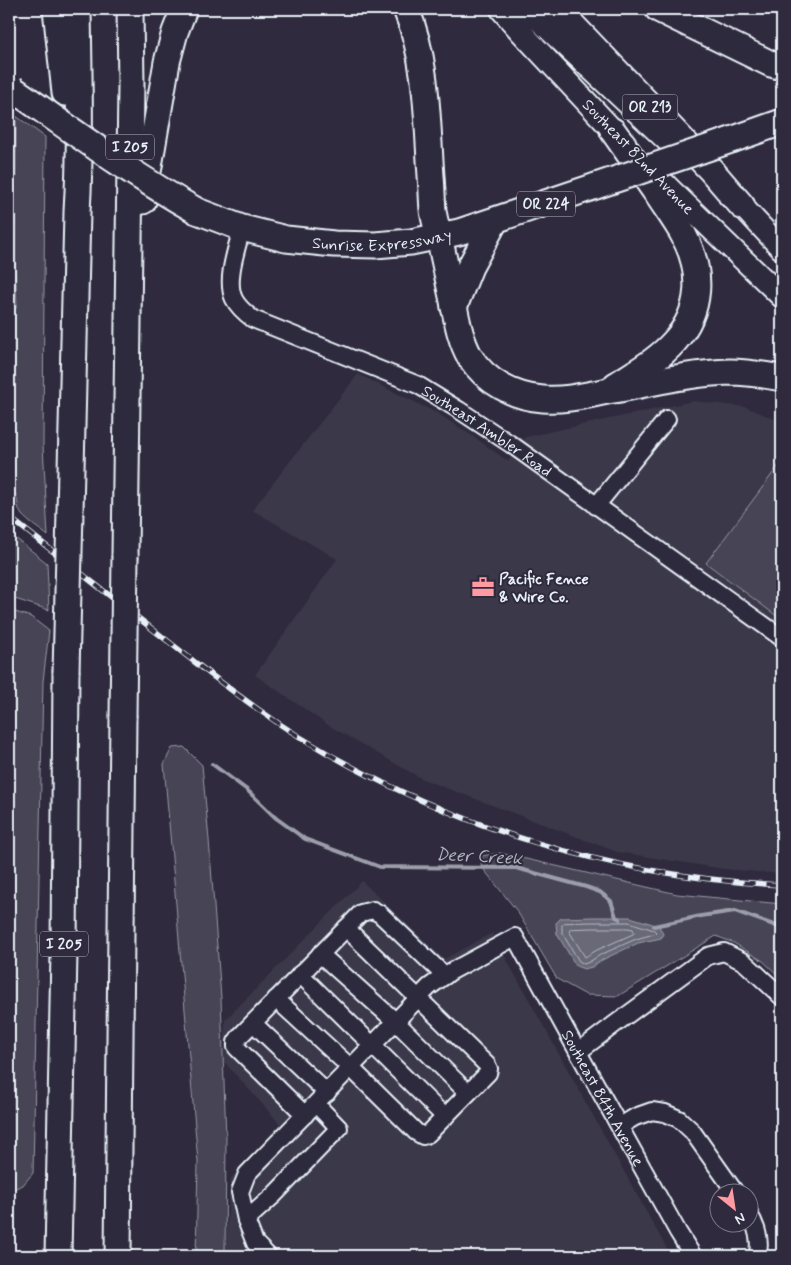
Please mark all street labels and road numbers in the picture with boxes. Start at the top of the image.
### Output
road number: OR 213 [622,94,678,120]
street label: Southeast 82nd Avenue [577,95,699,219]
road number: I 205 [106,134,154,160]
road number: OR 224 [517,192,575,216]
street label: Sunrise Expressway [311,225,454,257]
street label: Southeast Ambler Road [417,381,556,482]
road number: I 205 [40,932,88,956]
street label: Southeast 84th Avenue [556,1027,648,1170]

